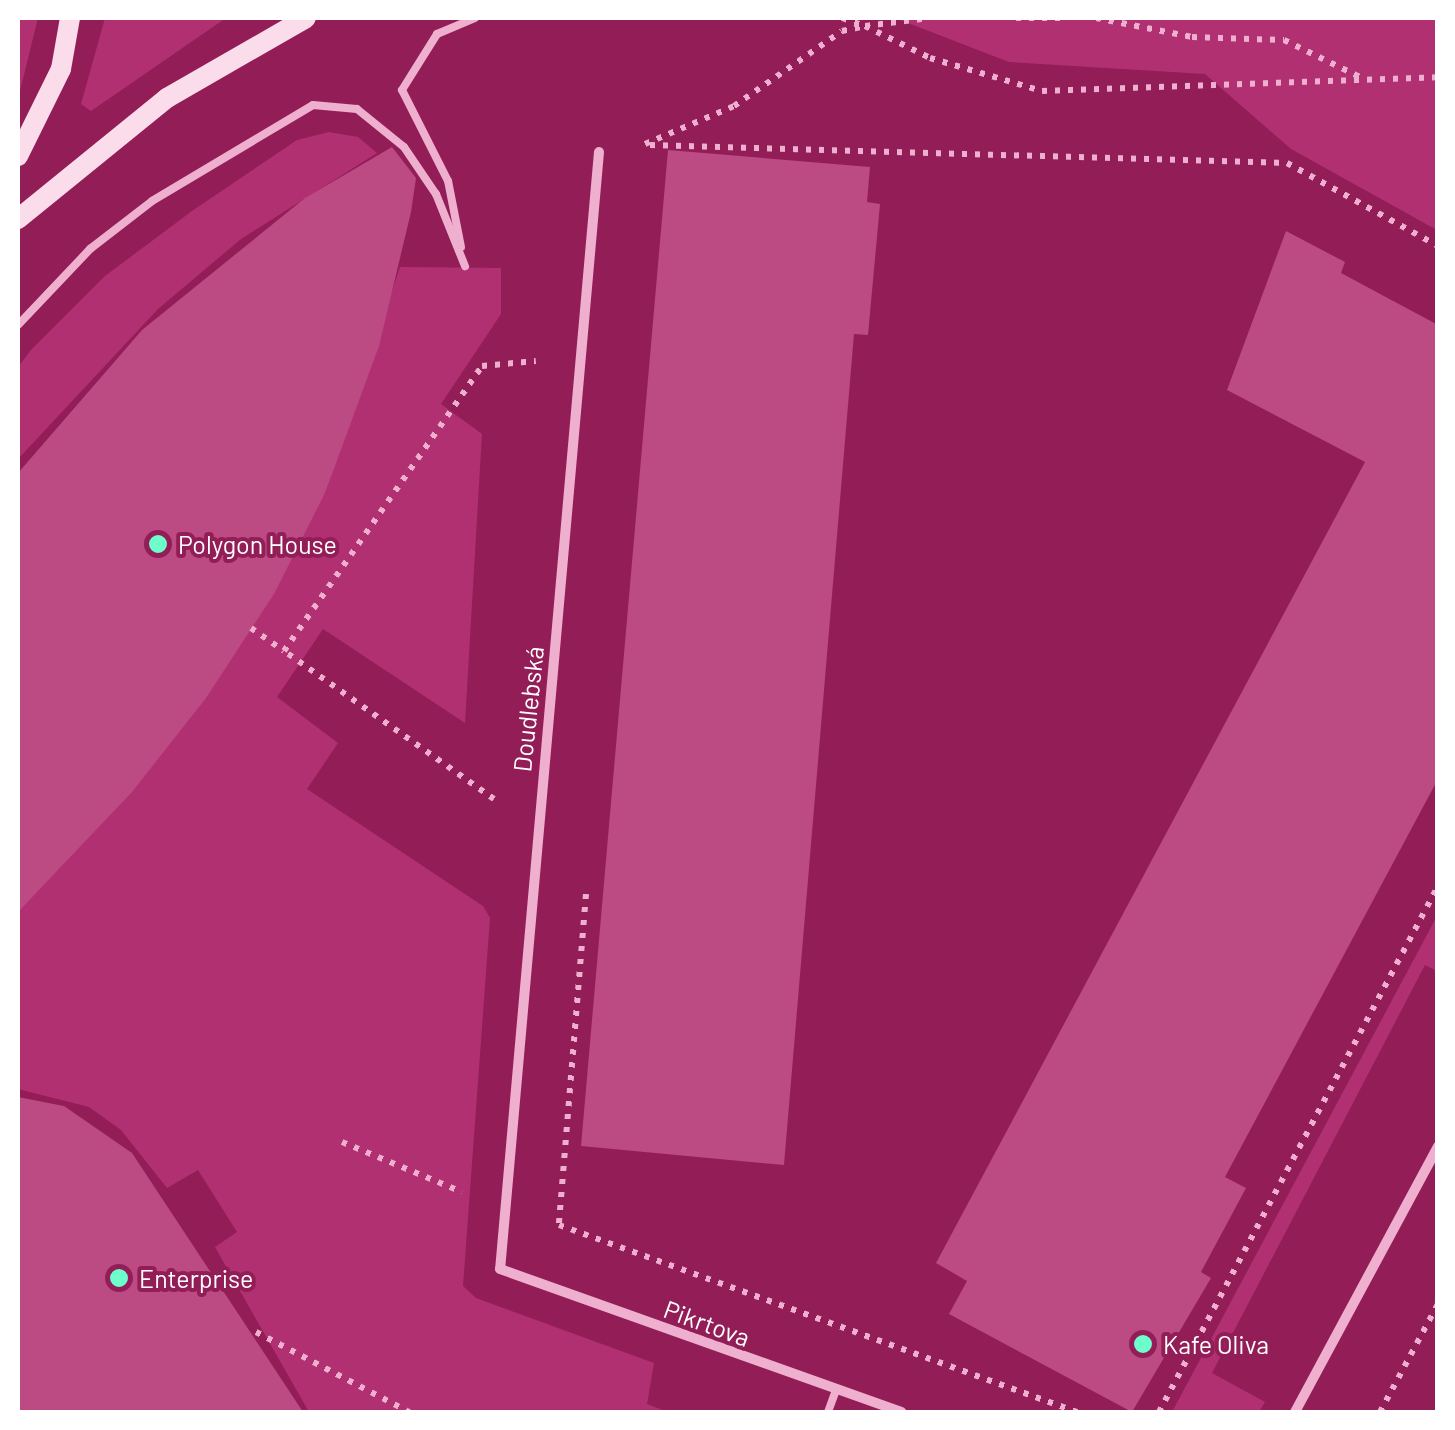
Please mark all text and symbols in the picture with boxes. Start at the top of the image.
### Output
place label: Polygon House [178,529,337,559]
marker: Polygon House [147,533,169,555]
street label: Doudlebská [507,645,549,773]
place label: Enterprise [139,1263,253,1293]
marker: Enterprise [108,1267,130,1289]
street label: Pikrtova [660,1294,754,1352]
place label: Kafe Oliva [1163,1329,1269,1359]
marker: Kafe Oliva [1132,1333,1154,1355]

